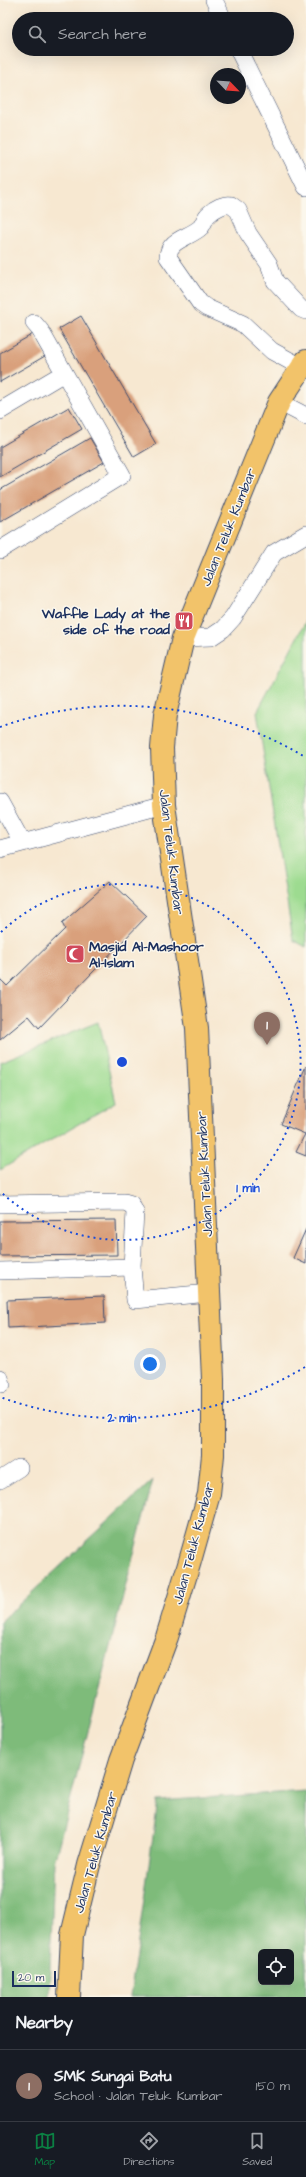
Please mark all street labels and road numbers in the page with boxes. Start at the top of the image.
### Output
street label: Jalan Teluk Kumbar [196,465,262,589]
street label: Jalan Teluk Kumbar [153,789,189,916]
street label: Jalan Teluk Kumbar [192,1111,218,1237]
street label: Jalan Teluk Kumbar [168,1480,220,1606]
street label: Jalan Teluk Kumbar [69,1789,123,1915]

